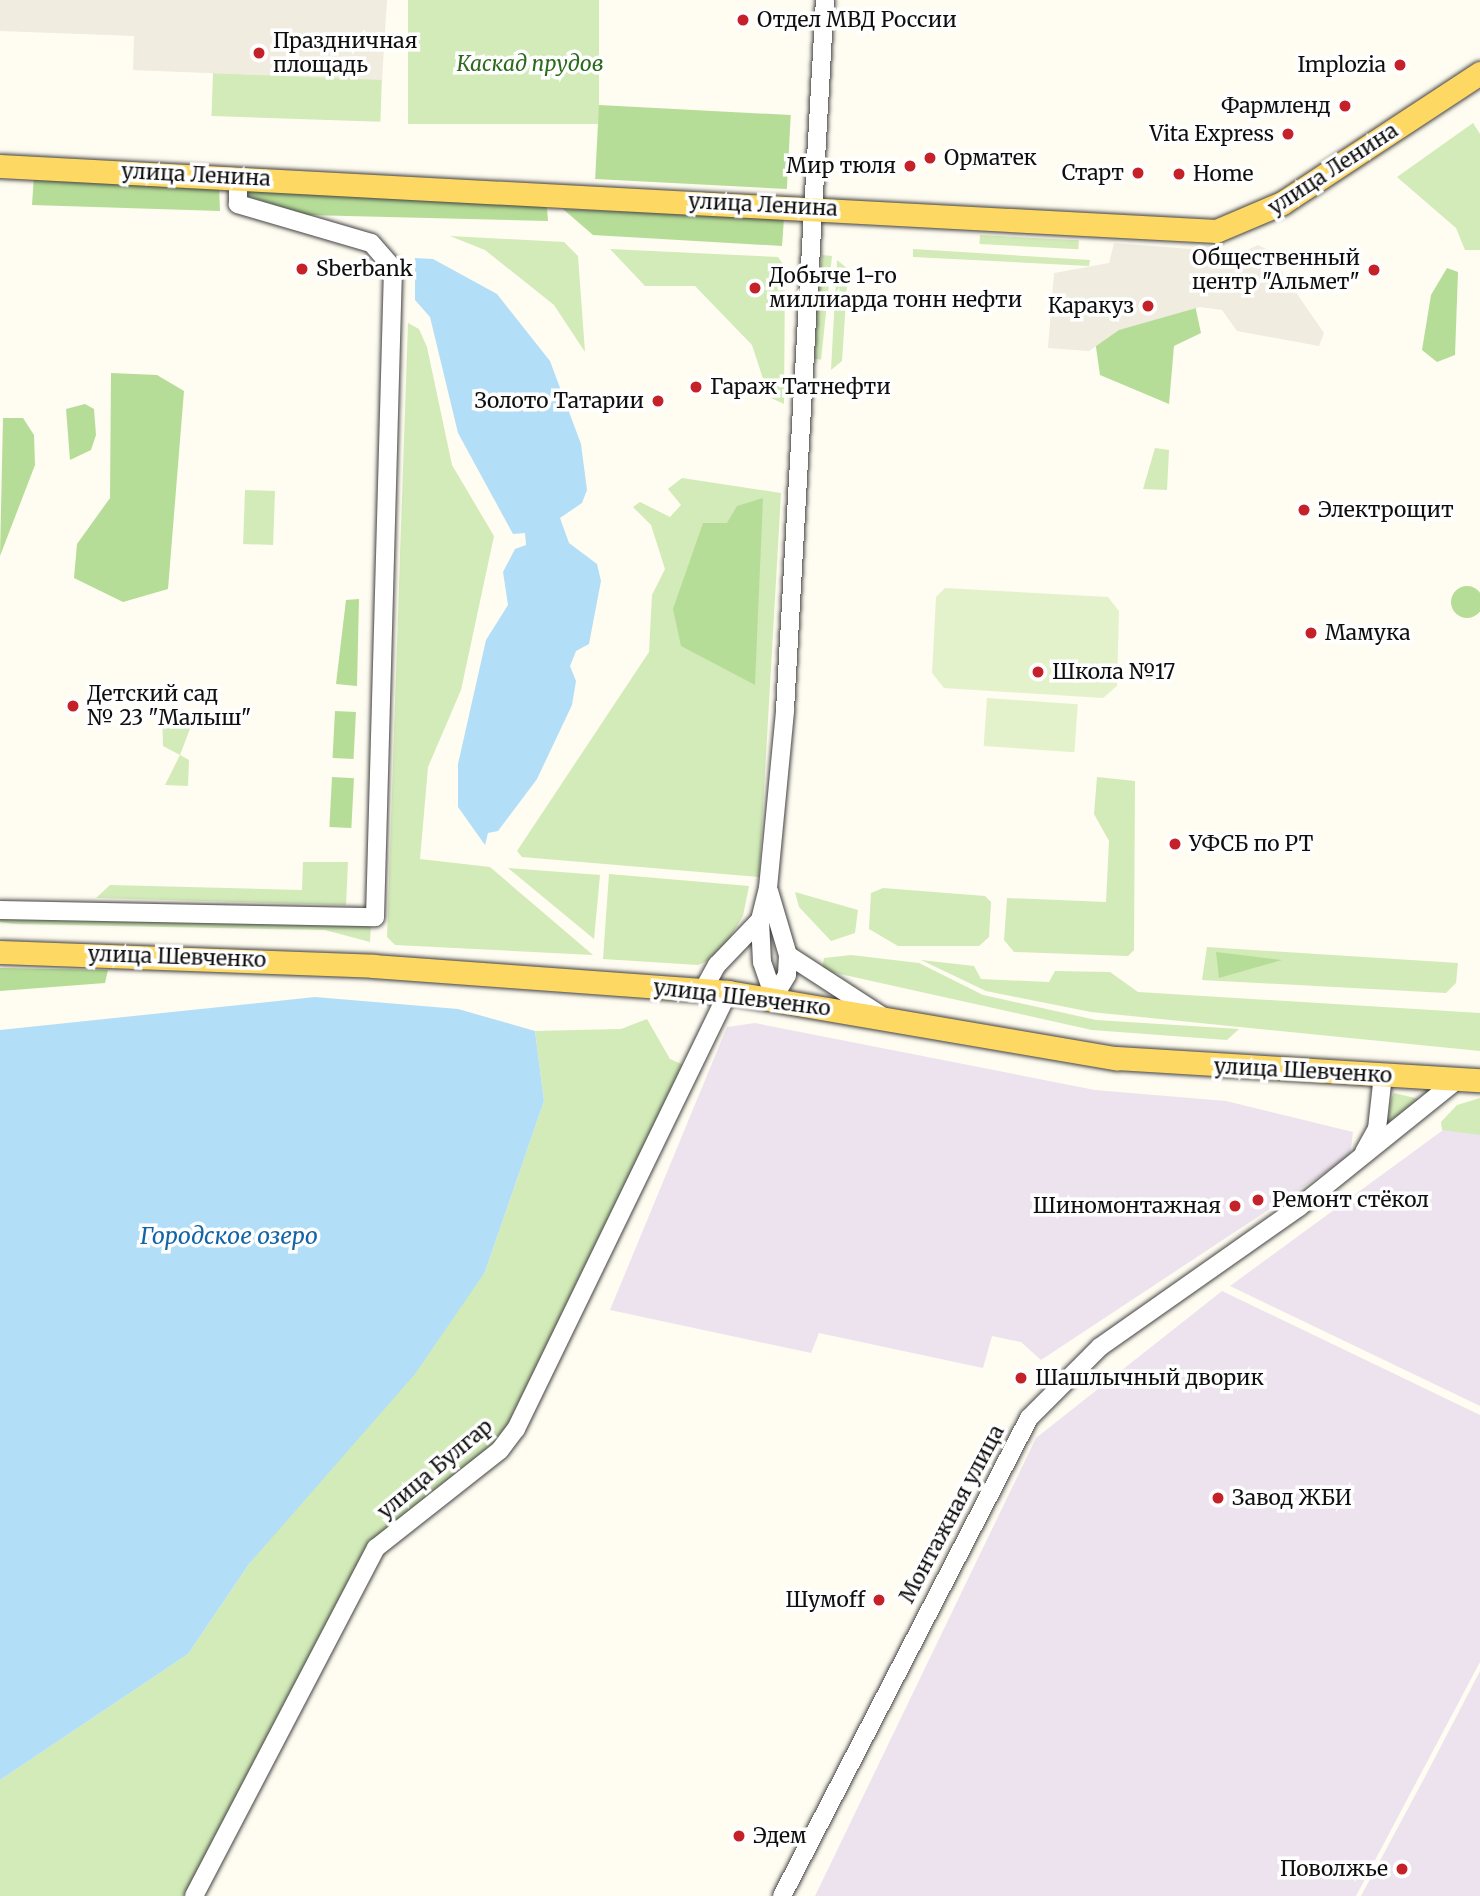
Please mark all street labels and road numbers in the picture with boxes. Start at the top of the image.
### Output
street label: улица Ленина [1263,118,1403,220]
street label: улица Ленина [121,159,271,191]
street label: улица Ленина [688,189,838,221]
street label: улица Шевченко [87,941,267,973]
street label: улица Шевченко [652,975,832,1021]
street label: улица Шевченко [1213,1054,1393,1088]
street label: улица Булгар [372,1414,498,1524]
street label: Монтажная улица [894,1421,1010,1607]

